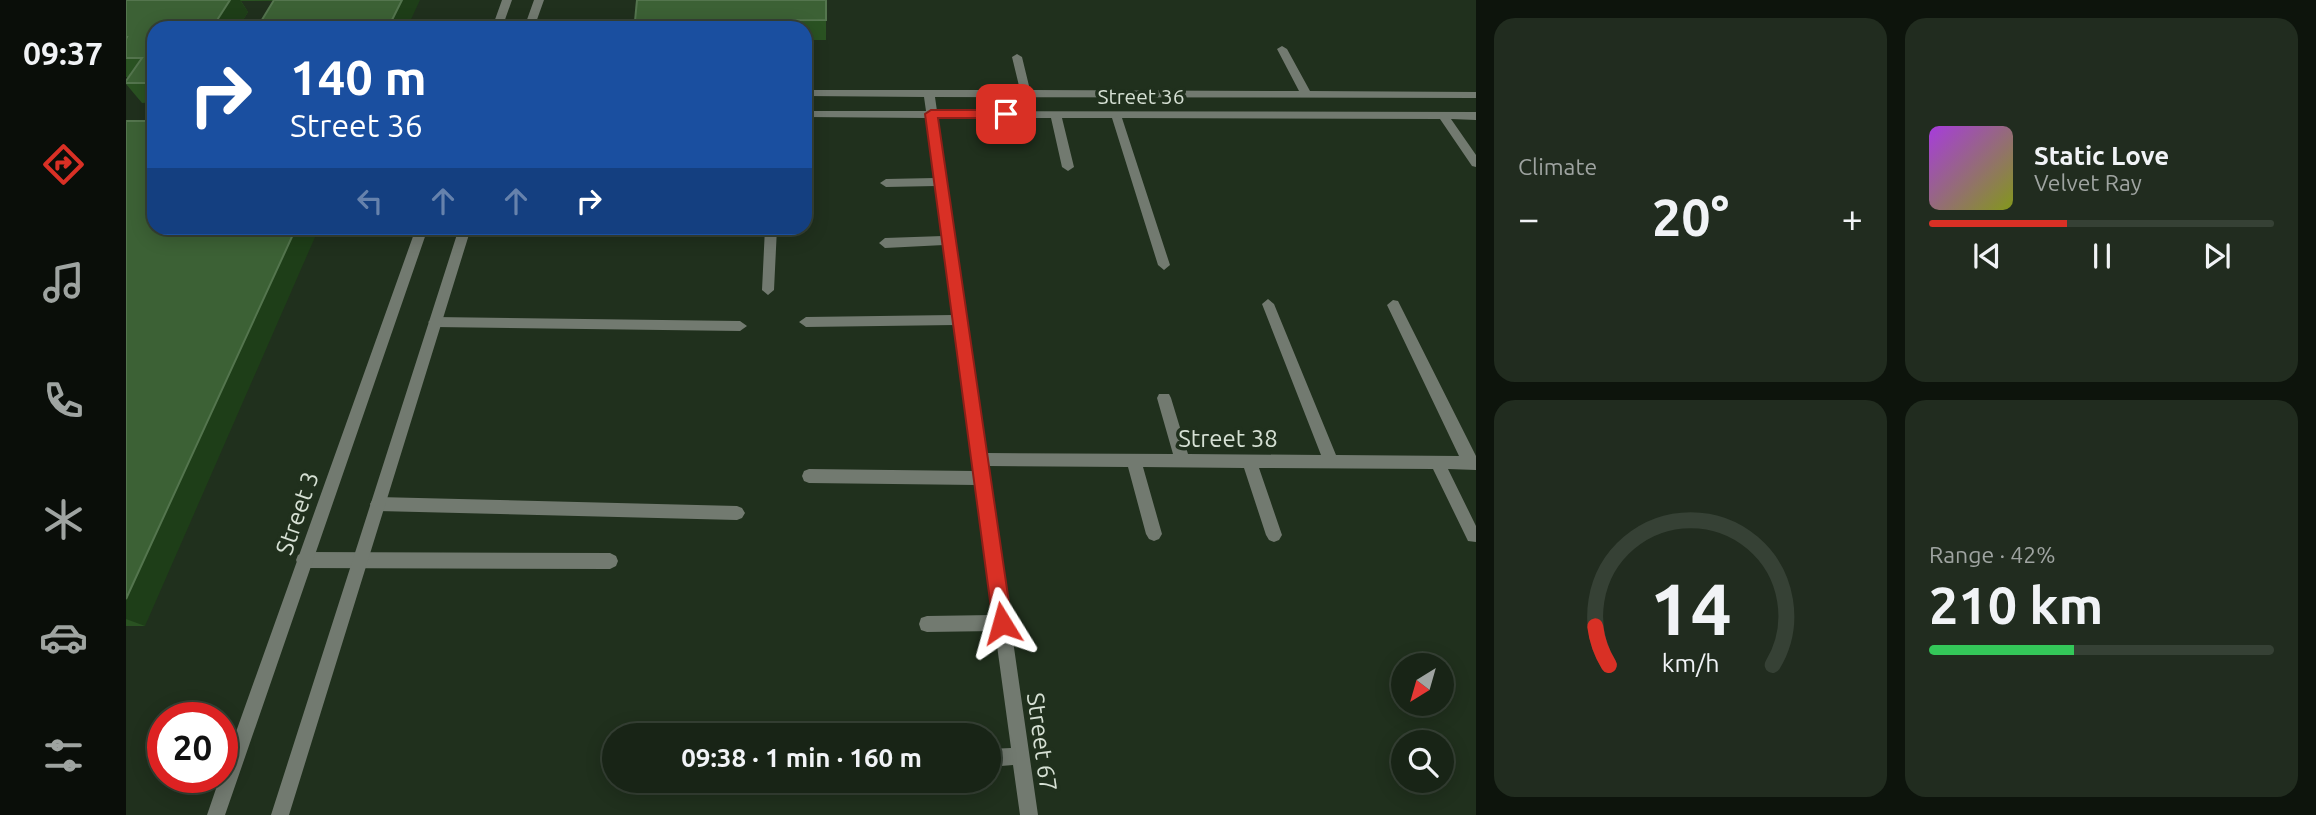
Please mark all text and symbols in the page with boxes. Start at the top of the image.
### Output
text: 09:37 [23,35,103,71]
icon: right [175,49,266,140]
text: 140 m [290,49,427,104]
pin [976,84,1036,144]
street label: Street 36 [1097,84,1185,108]
icon: arrive [987,95,1025,133]
text: Street 36 [290,107,423,143]
icon: directions [39,140,88,189]
text: Static Love [2034,141,2169,170]
text: Climate [1518,154,1597,179]
text: Velvet Ray [2034,170,2142,195]
icon: left [351,182,389,220]
icon: ahead [424,182,462,220]
icon: ahead [497,182,535,220]
icon: right [570,182,608,220]
text: 20° [1652,188,1729,246]
text: − [1518,197,1539,239]
text: + [1842,197,1863,239]
icon: previous [1968,237,2006,275]
icon: pause [2083,237,2121,275]
icon: next [2198,237,2236,275]
icon: music [39,258,88,307]
icon: phone [39,376,88,425]
street label: Street 38 [1178,425,1278,452]
street label: Street 3 [270,468,324,558]
icon: climate [39,495,88,544]
text: Range · 42% [1929,542,2056,567]
text: 14 [1649,567,1732,649]
text: 210 km [1929,576,2103,634]
position arrow [965,586,1039,660]
icon: car [39,613,88,662]
text: km/h [1662,648,1719,676]
north arrow [1391,653,1454,716]
map controls [1391,653,1454,793]
street label: Street 67 [1022,691,1062,793]
speed limit sign: 20 [147,702,238,793]
button: search [1391,730,1454,793]
icon: filters [39,731,88,780]
text: 09:38 · 1 min · 160 m [681,743,922,772]

